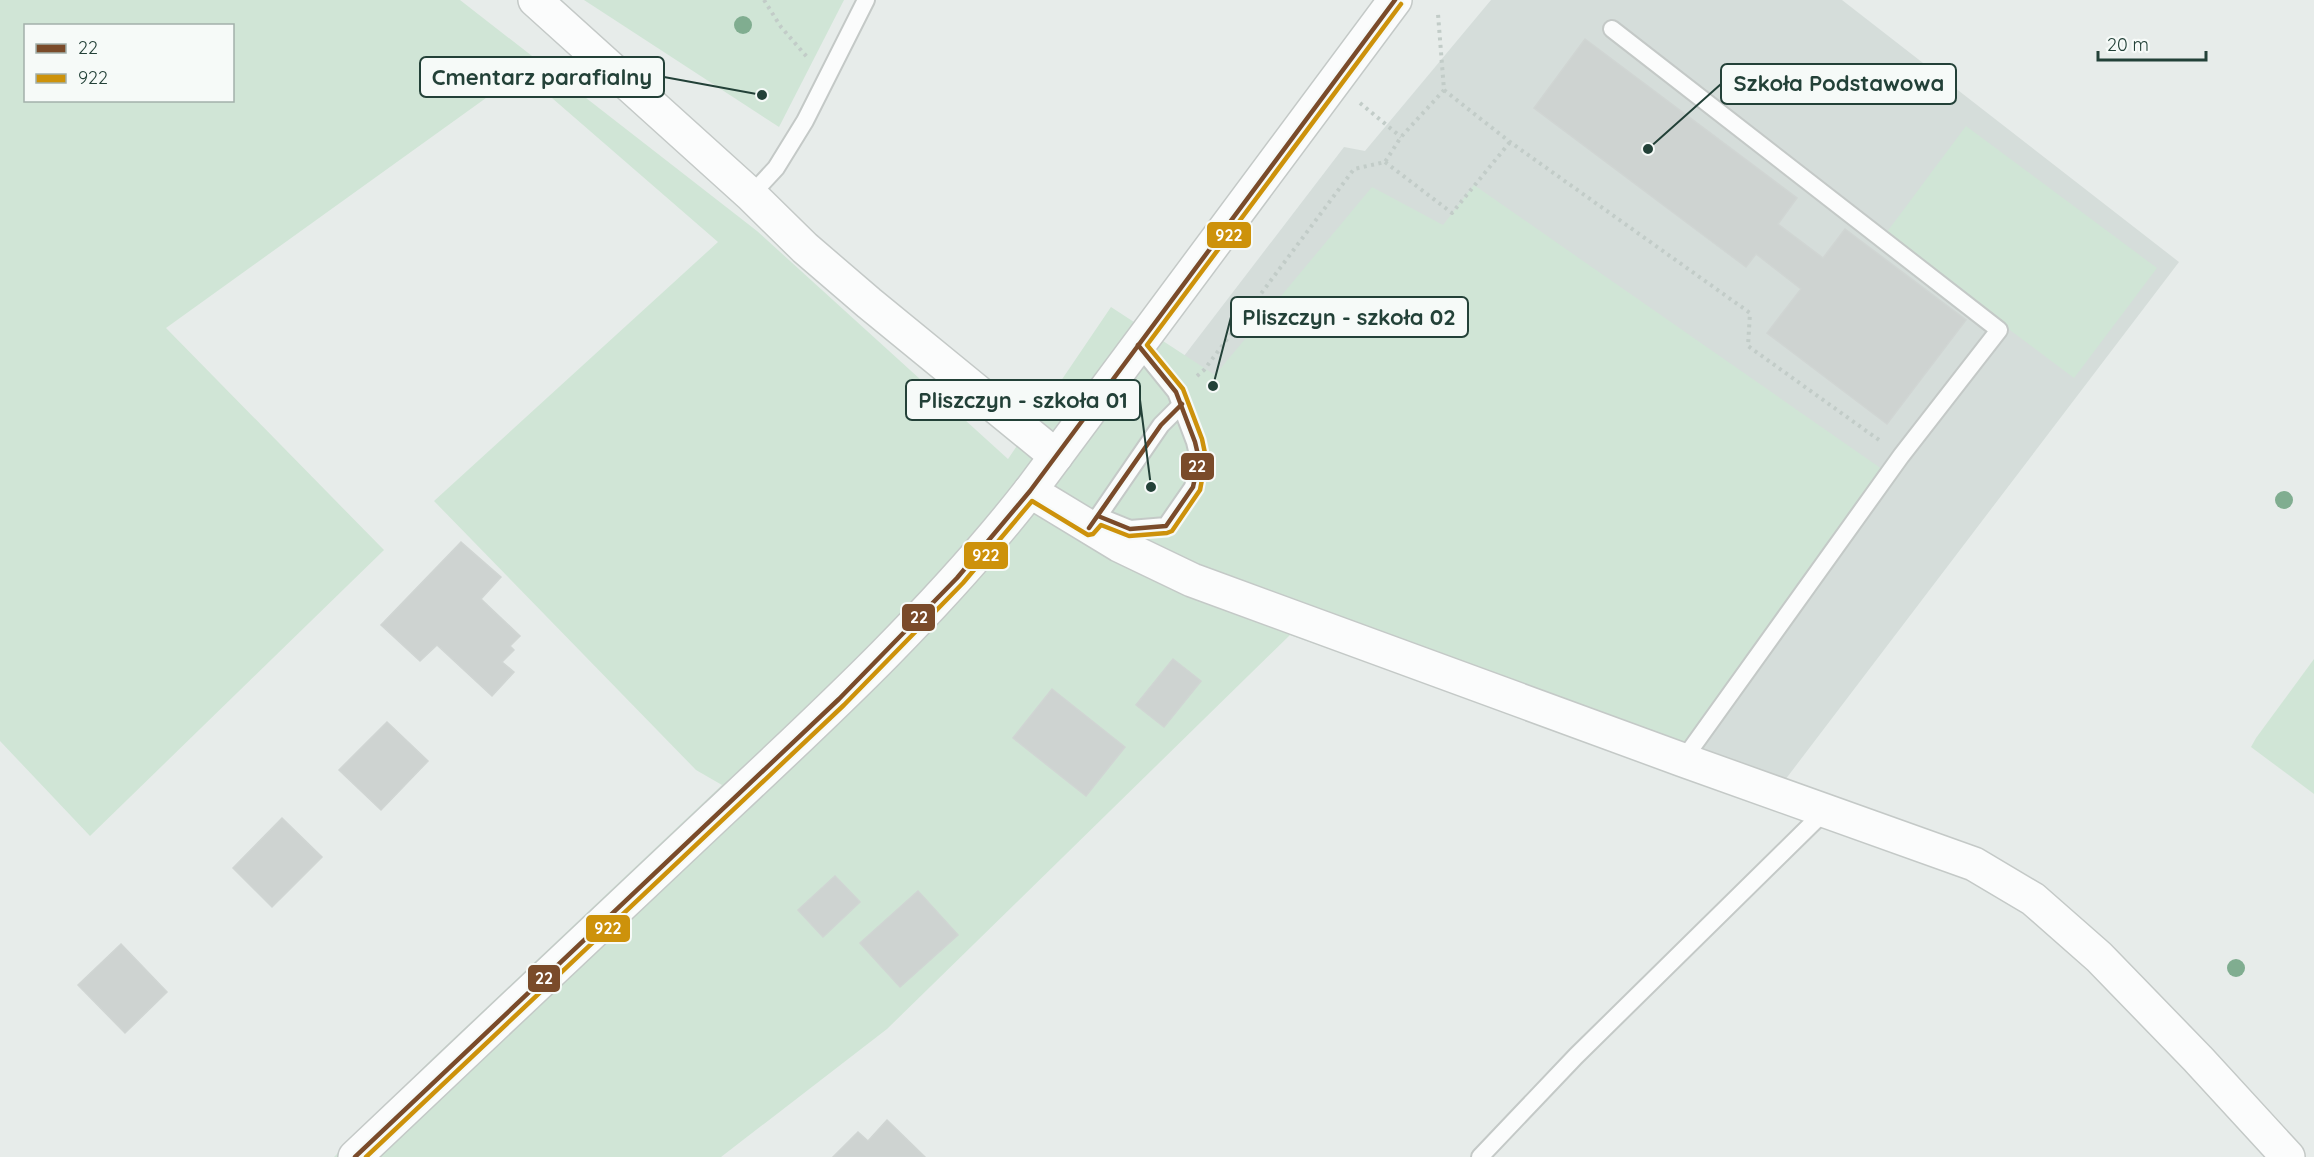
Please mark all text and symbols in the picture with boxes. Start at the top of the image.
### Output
legend [24,24,234,102]
scale bar [2098,24,2206,62]
text: 20 m [2107,33,2149,56]
text: 22 [78,36,98,59]
callout: Cmentarz parafialny [420,57,664,97]
text: Cmentarz parafialny [432,63,652,91]
callout: Szkoła Podstawowa [1721,64,1956,104]
text: 922 [78,66,108,89]
text: Szkoła Podstawowa [1734,69,1944,97]
line badge: 922 [1206,221,1252,249]
text: 922 [1215,225,1243,245]
callout: Pliszczyn - szkoła 02 [1231,297,1468,337]
text: Pliszczyn - szkoła 02 [1242,303,1456,331]
callout: Pliszczyn - szkoła 01 [906,380,1140,420]
text: Pliszczyn - szkoła 01 [918,386,1128,414]
line badge: 22 [1180,452,1215,481]
text: 22 [1188,456,1206,476]
line badge: 922 [963,541,1009,570]
text: 922 [972,545,1000,565]
line badge: 22 [901,603,936,632]
text: 22 [910,607,928,627]
line badge: 922 [585,914,631,943]
text: 922 [594,918,622,938]
line badge: 22 [527,964,561,993]
text: 22 [535,968,553,988]

